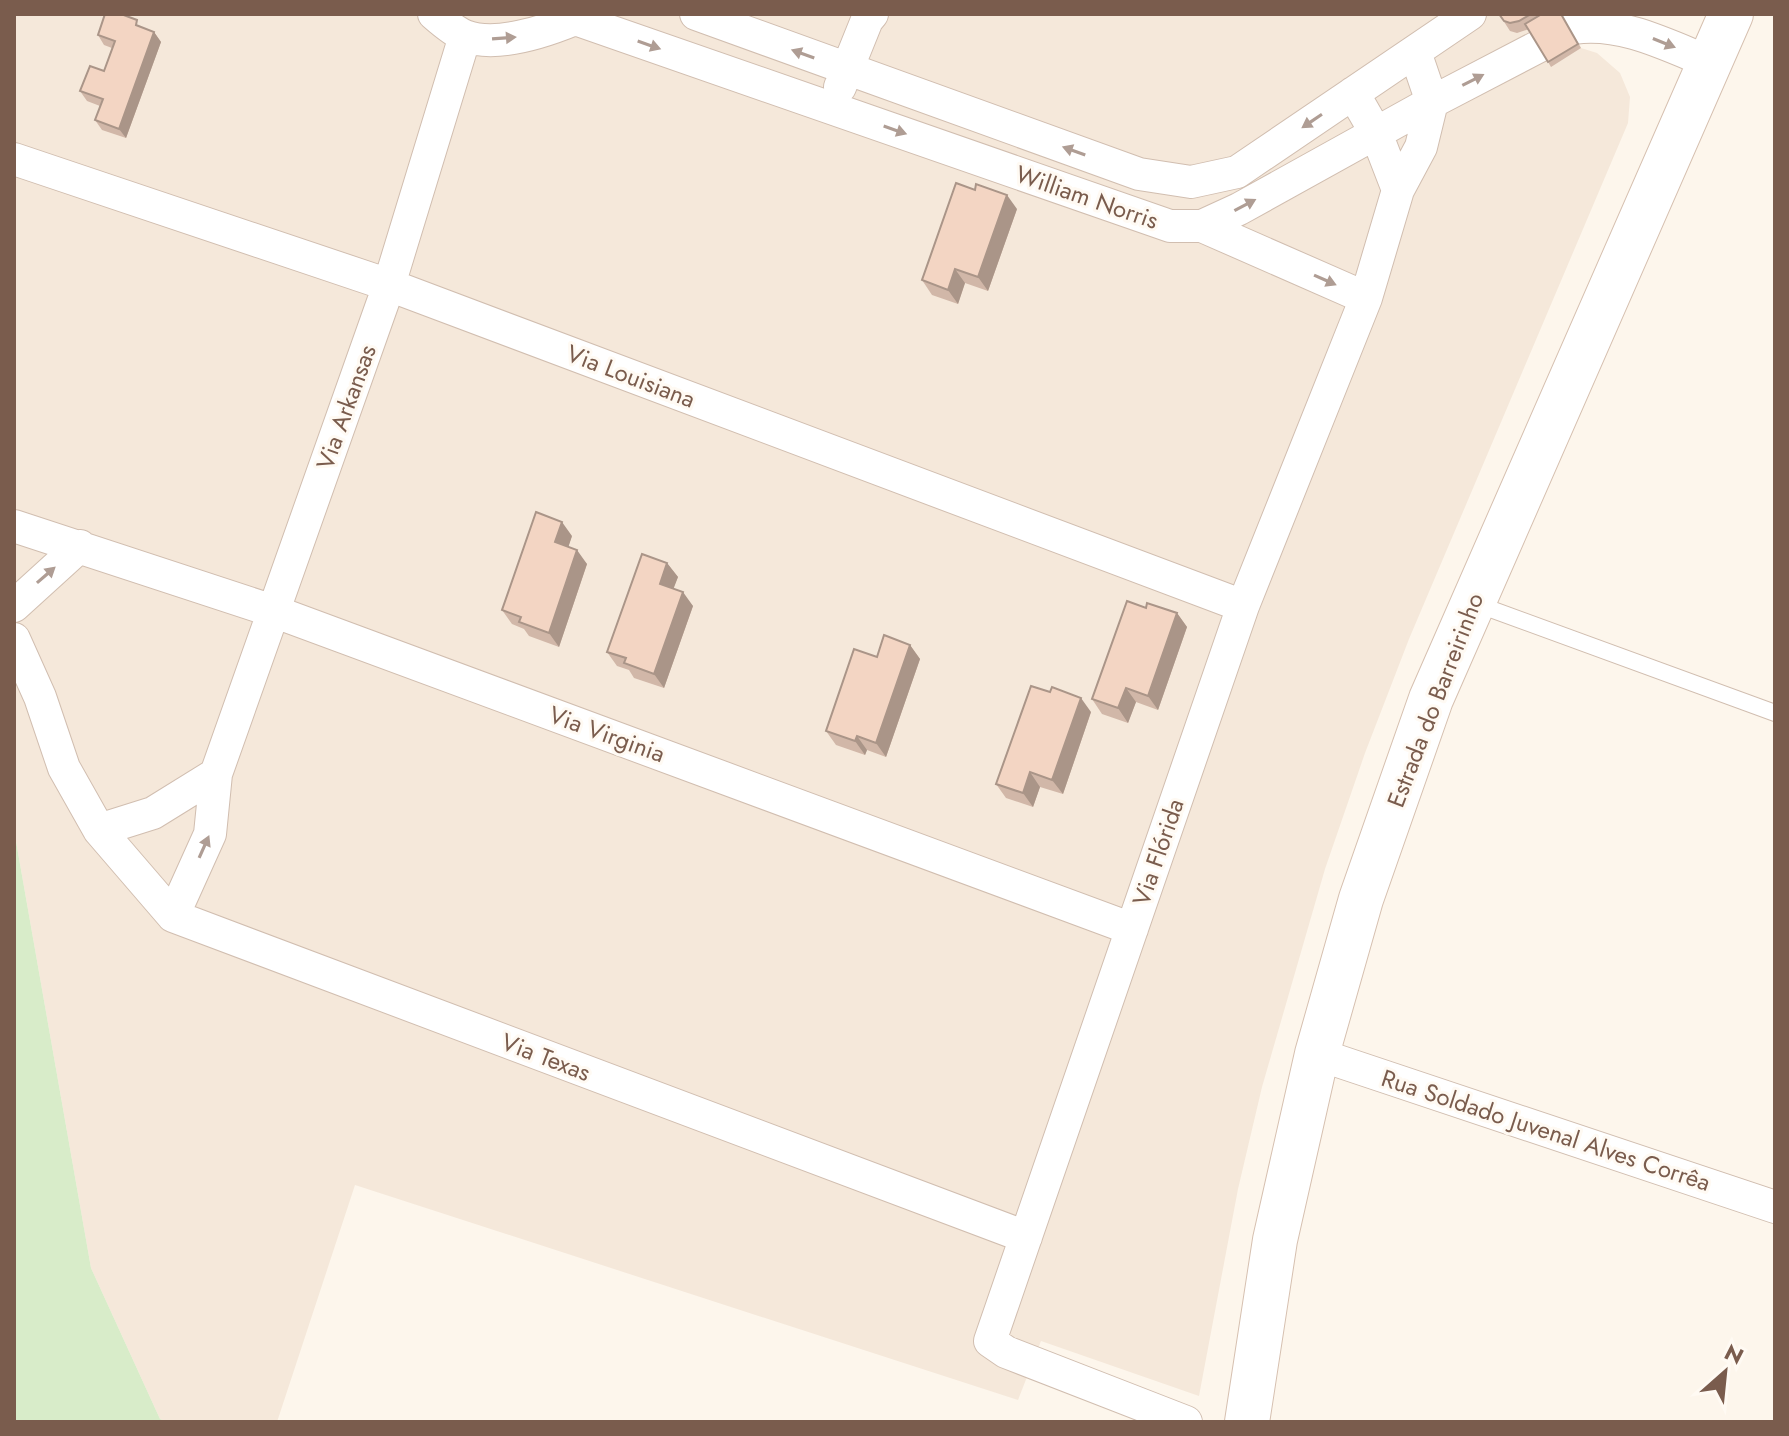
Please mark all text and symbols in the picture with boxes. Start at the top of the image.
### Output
one-way arrow [492,31,517,44]
one-way arrow [1652,37,1676,50]
one-way arrow [637,39,661,52]
one-way arrow [791,47,815,59]
one-way arrow [1462,74,1485,87]
one-way arrow [1302,113,1323,128]
one-way arrow [883,125,907,137]
one-way arrow [1062,144,1086,157]
street label: William Norris [1011,156,1163,238]
one-way arrow [1234,199,1257,212]
one-way arrow [1313,273,1337,286]
street label: Via Louisiana [562,335,700,417]
street label: Via Arkansas [307,340,385,474]
one-way arrow [37,567,56,585]
street label: Estrada do Barreirinho [1378,588,1492,812]
street label: Via Virginia [544,697,670,771]
street label: Via Flórida [1123,794,1193,910]
one-way arrow [197,836,210,859]
street label: Via Texas [496,1024,596,1090]
street label: Rua Soldado Juvenal Alves Corrêa [1377,1060,1715,1200]
north arrow [1685,1332,1765,1412]
text: N [1719,1336,1749,1372]

